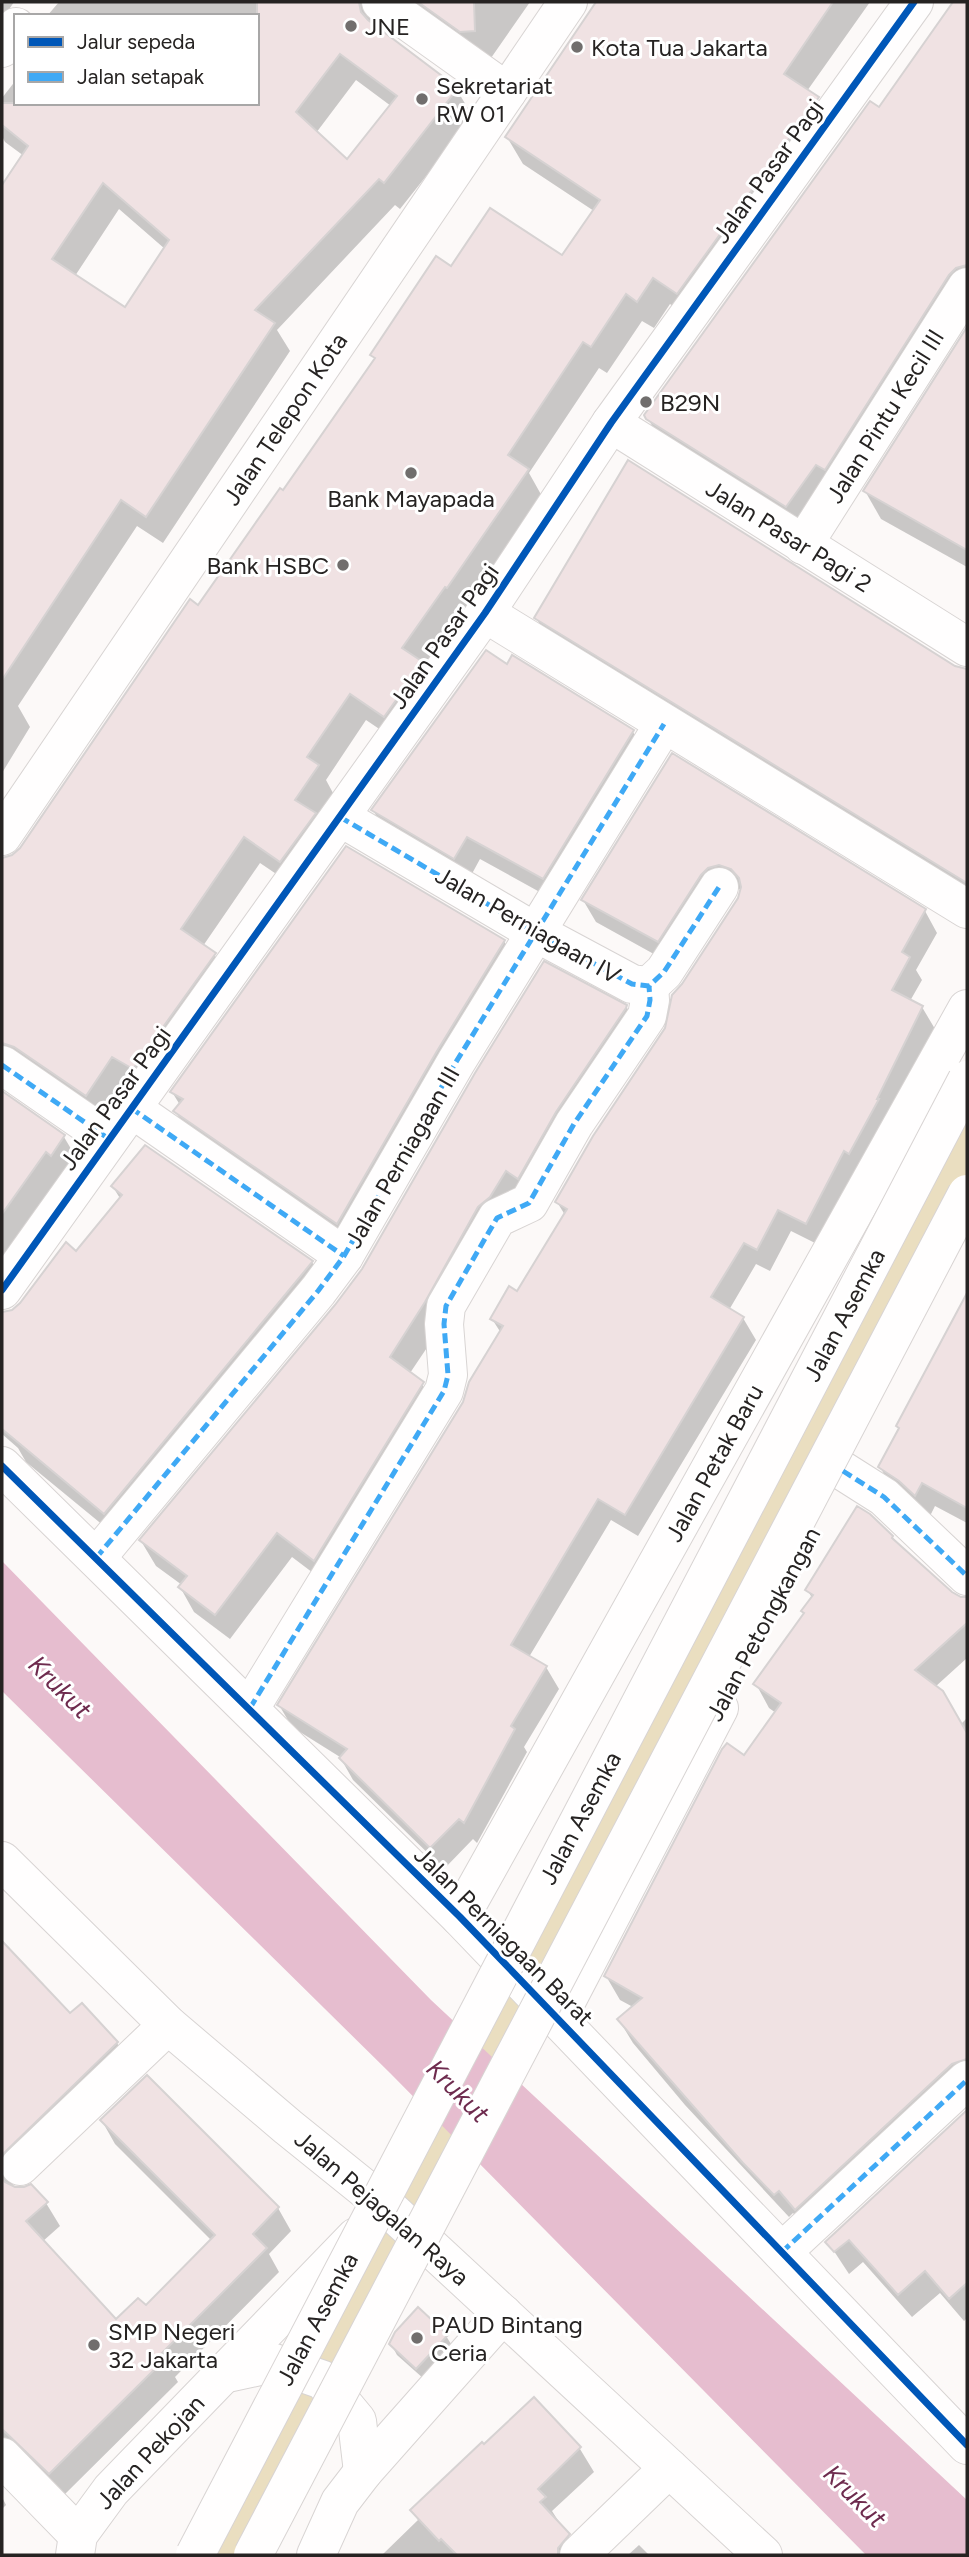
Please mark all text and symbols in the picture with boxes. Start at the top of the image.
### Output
place label: JNE [365,12,410,41]
legend [14,14,259,105]
marker: JNE [343,18,359,34]
text: Jalur sepeda [77,29,195,54]
place label: Kota Tua Jakarta [591,33,768,62]
marker: Kota Tua Jakarta [569,39,585,55]
text: Jalan setapak [77,64,205,89]
place label: Sekretariat RW 01 [436,71,553,128]
marker: Sekretariat RW 01 [414,91,430,107]
street label: Jalan Pasar Pagi [706,94,830,248]
street label: Jalan Pintu Kecil III [820,324,950,508]
street label: Jalan Telepon Kota [217,327,353,511]
place label: B29N [660,388,720,417]
marker: B29N [638,394,654,410]
marker: Bank Mayapada [403,465,419,481]
street label: Jalan Pasar Pagi 2 [701,473,877,599]
place label: Bank Mayapada [327,484,495,513]
place label: Bank HSBC [206,551,329,580]
marker: Bank HSBC [335,557,351,573]
street label: Jalan Pasar Pagi [383,558,505,714]
street label: Jalan Perniagaan IV [430,860,626,990]
street label: Jalan Pasar Pagi [53,1021,177,1175]
street label: Jalan Perniagaan III [338,1061,466,1253]
street label: Jalan Asemka [797,1244,891,1386]
street label: Jalan Petak Baru [659,1379,769,1547]
street label: Jalan Petongkangan [700,1522,826,1726]
water label: Krukut [22,1649,99,1726]
street label: Jalan Asemka [533,1747,627,1889]
street label: Jalan Perniagaan Barat [408,1840,600,2032]
water label: Krukut [420,2053,497,2130]
street label: Jalan Pejagalan Raya [289,2124,475,2292]
street label: Jalan Asemka [270,2248,364,2390]
place label: PAUD Bintang Ceria [431,2310,583,2367]
place label: SMP Negeri 32 Jakarta [108,2317,235,2374]
marker: PAUD Bintang Ceria [409,2330,425,2346]
marker: SMP Negeri 32 Jakarta [86,2337,102,2353]
street label: Jalan Pekojan [90,2389,210,2515]
water label: Krukut [817,2458,894,2535]

